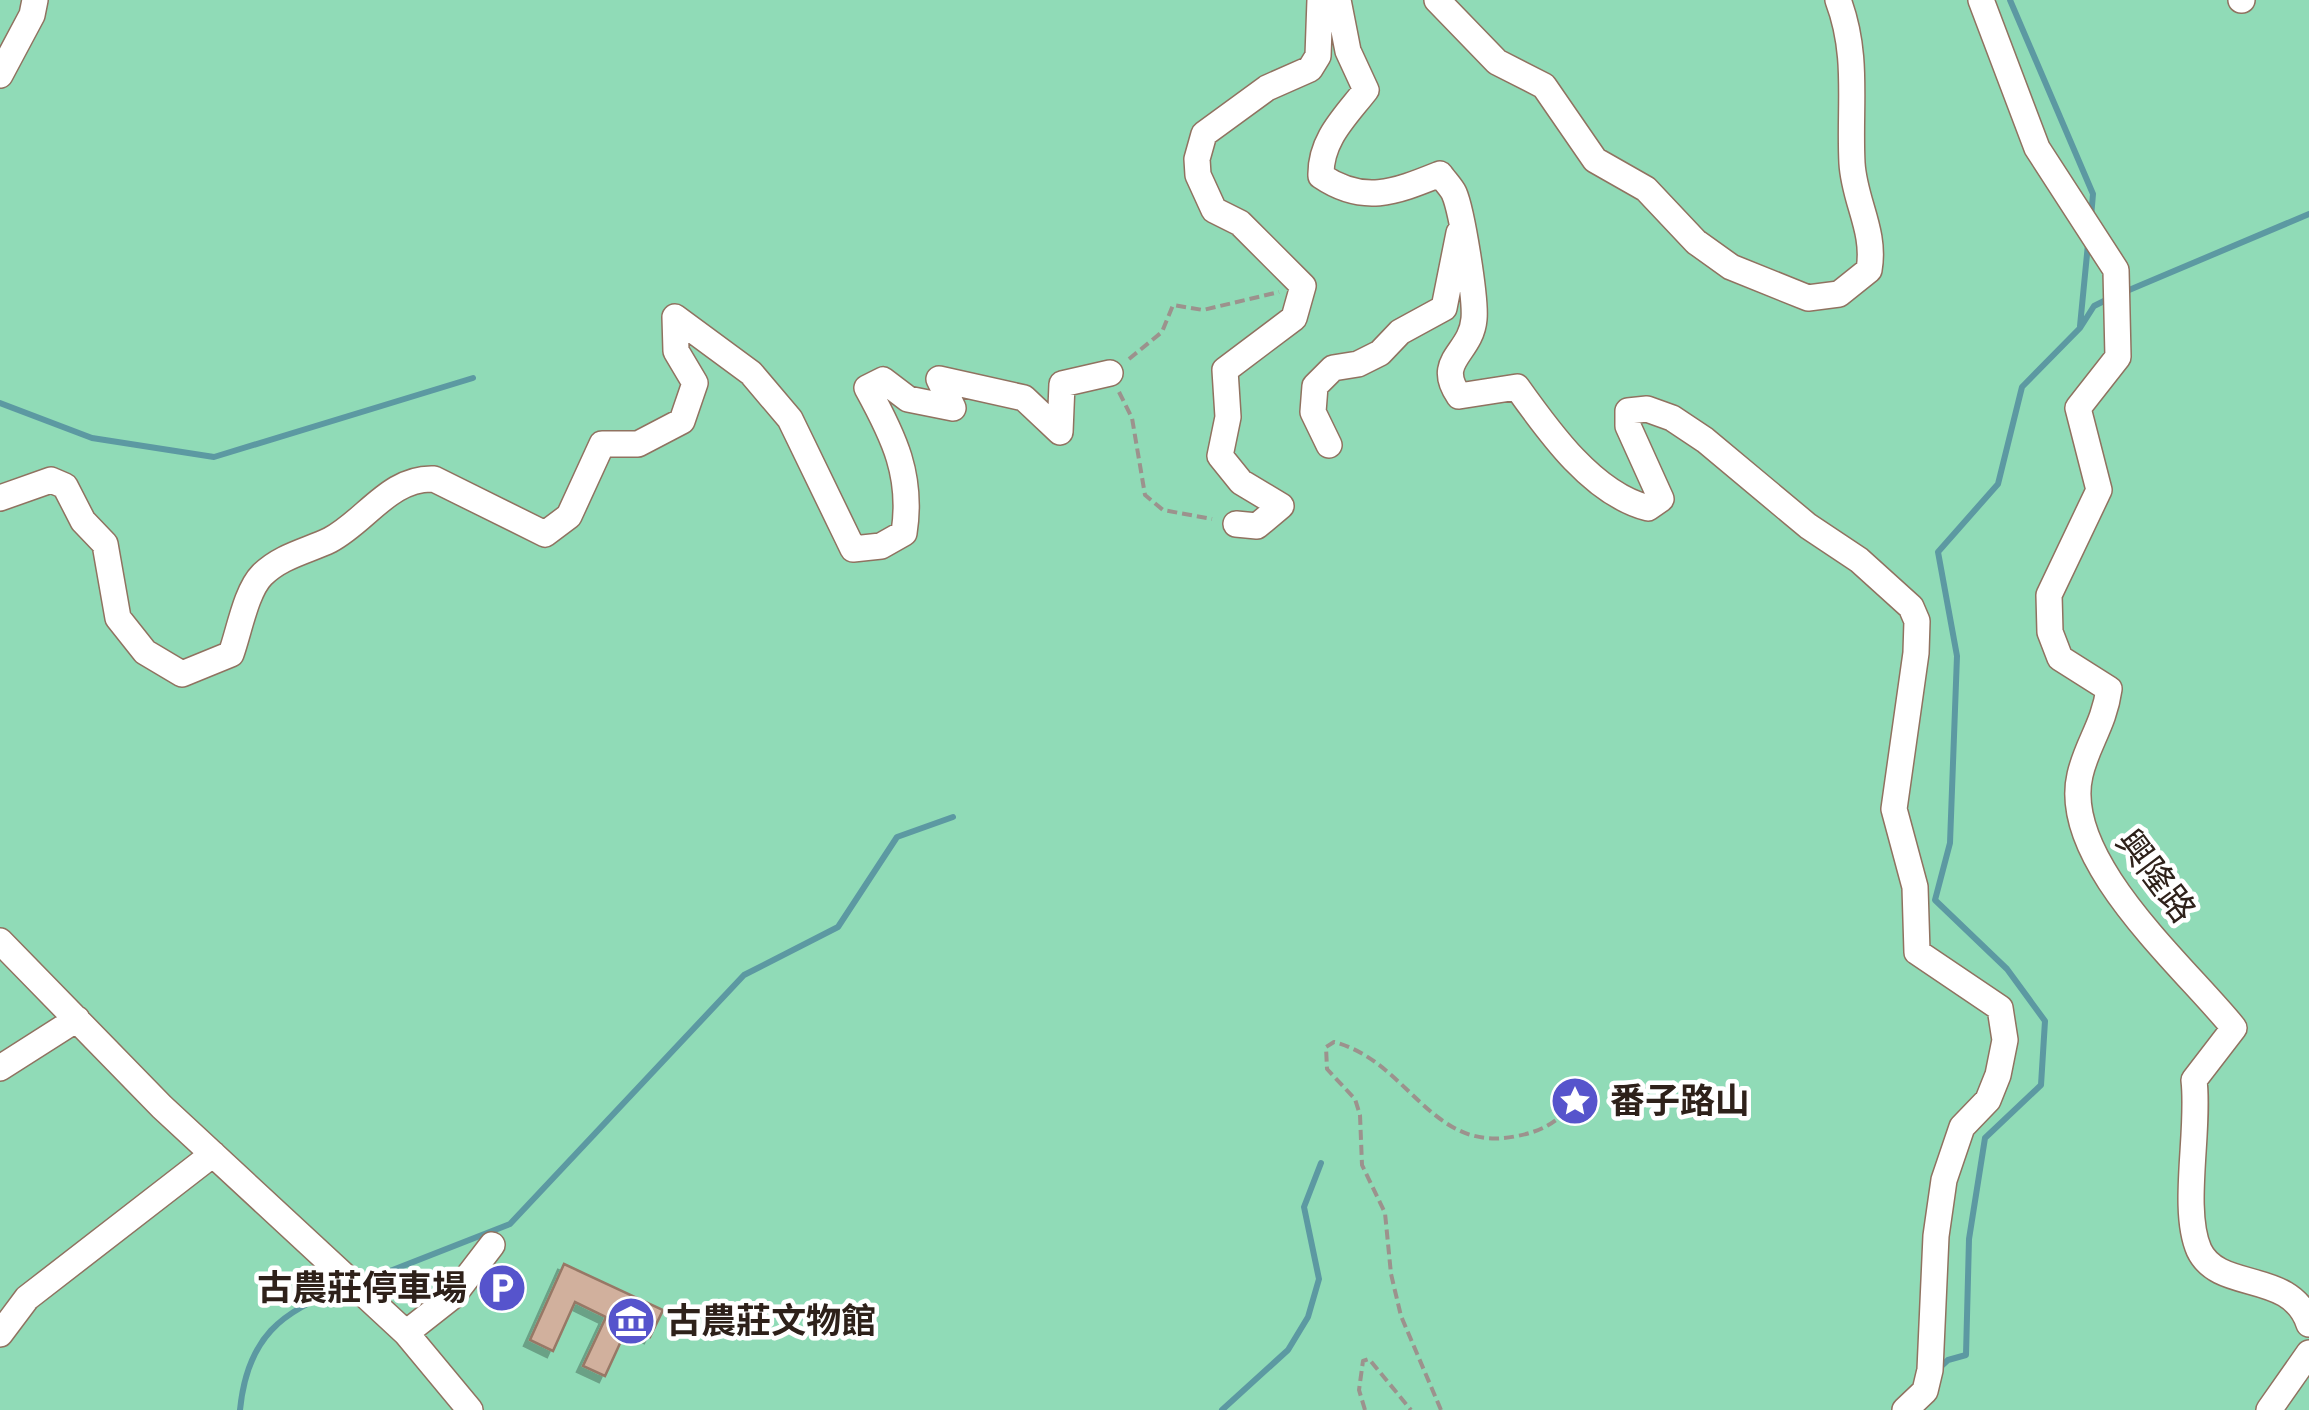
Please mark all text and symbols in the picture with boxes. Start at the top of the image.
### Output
street label: 興隆路 [2108,821,2204,931]
place icon: 番子路山 [1549,1075,1601,1127]
place label: 番子路山 [1610,1080,1750,1122]
parking icon: 古農莊停車場 [476,1262,528,1314]
place label: 古農莊停車場 [257,1267,467,1309]
museum icon: 古農莊文物館 [605,1295,657,1347]
place label: 古農莊文物館 [666,1300,876,1342]

